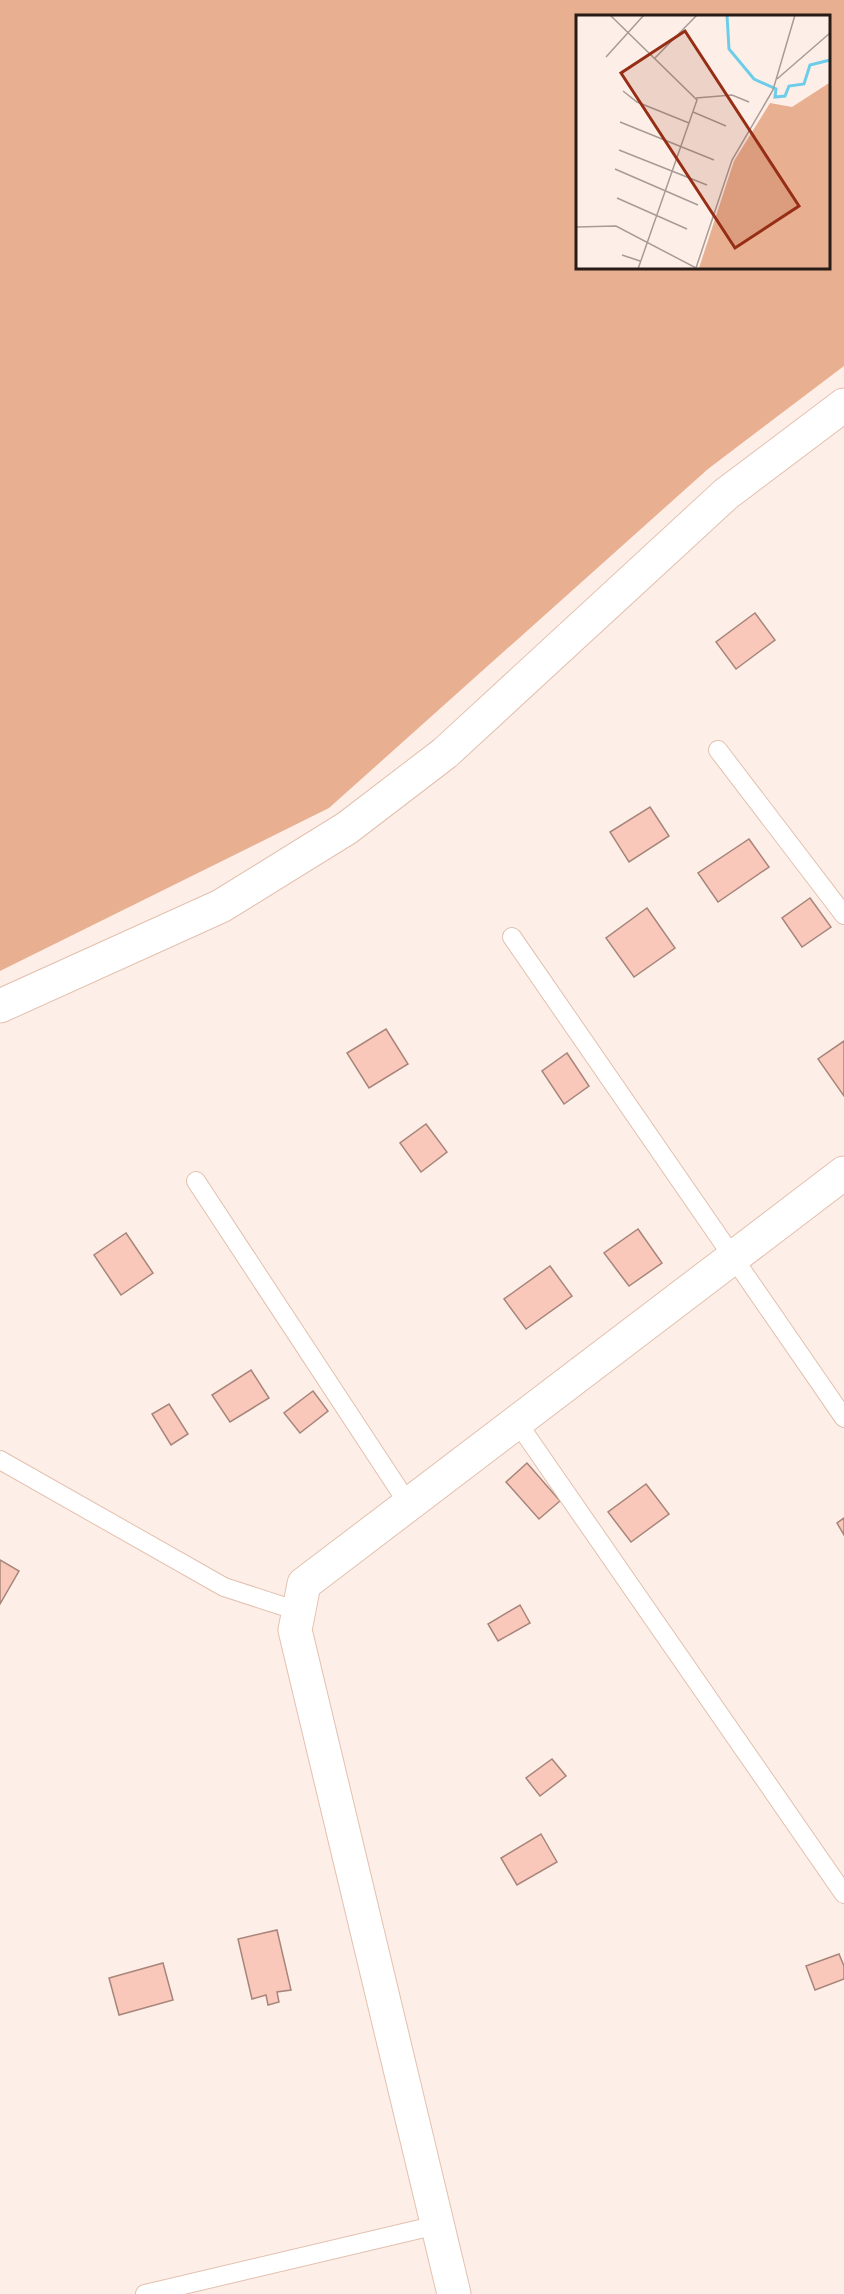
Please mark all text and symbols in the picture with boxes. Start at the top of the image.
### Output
inset map [576,15,829,268]

